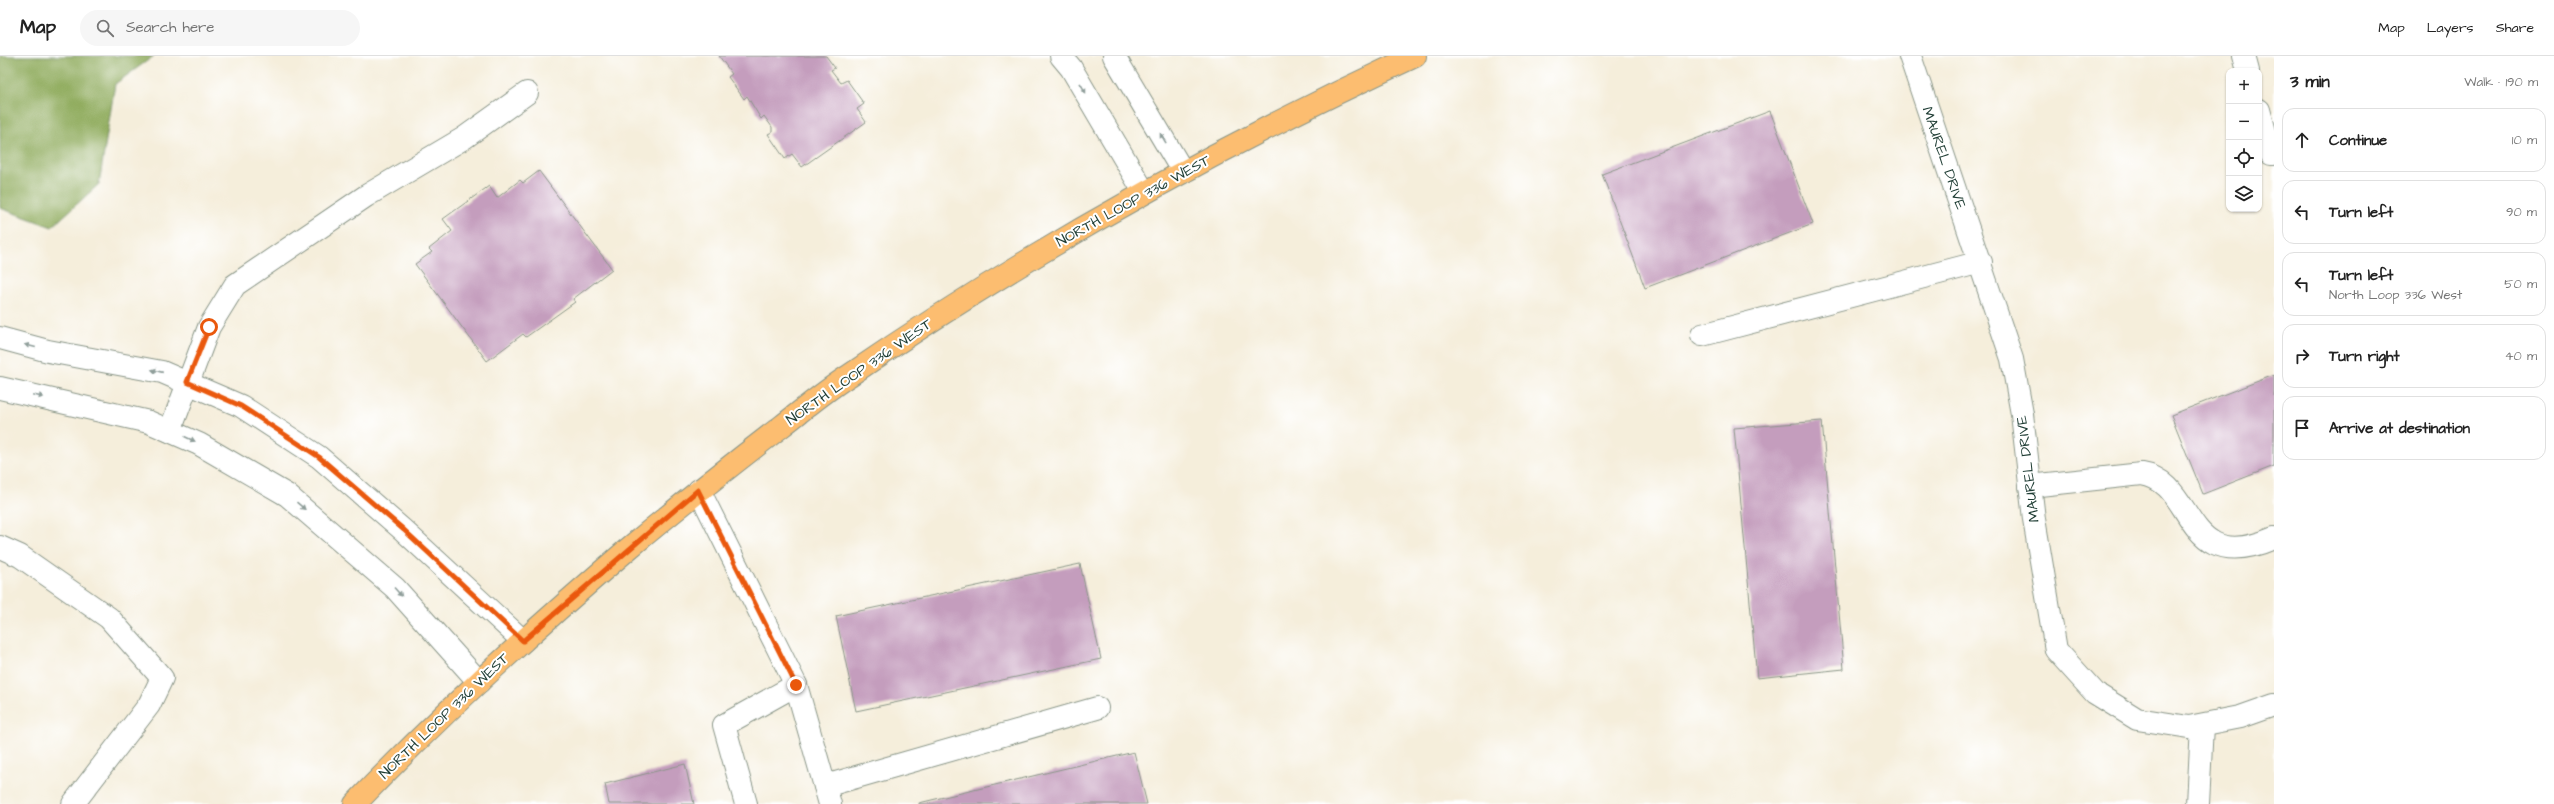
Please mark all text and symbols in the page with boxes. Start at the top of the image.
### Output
search box [80,10,360,46]
text: Map [20,14,56,41]
icon: search [94,17,116,39]
text: Search here [126,17,215,38]
text: Map [2378,18,2405,38]
text: Layers [2427,18,2474,38]
text: Share [2496,18,2534,38]
map controls [2226,68,2262,212]
button: + [2226,68,2262,104]
text: 3 min [2290,70,2330,94]
text: Walk · 190 m [2464,73,2538,91]
one-way arrow [1079,82,1086,94]
street label: MAUREL DRIVE [1917,104,1971,212]
button: − [2226,104,2262,140]
icon: ahead [2291,129,2313,151]
text: Continue [2329,130,2387,151]
text: 10 m [2512,131,2537,149]
one-way arrow [1160,132,1167,144]
button: locate [2226,140,2262,176]
street label: NORTH LOOP 336 WEST [1052,149,1214,252]
button: layers [2226,176,2262,212]
icon: left [2291,201,2313,223]
text: Turn left [2329,202,2393,223]
text: 90 m [2506,203,2537,221]
text: Turn left [2329,265,2393,286]
icon: left [2291,273,2313,295]
text: 50 m [2504,275,2537,293]
text: North Loop 336 West [2329,286,2462,304]
street label: NORTH LOOP 336 WEST [782,313,937,430]
route start [200,318,218,336]
one-way arrow [23,343,36,349]
icon: right [2291,345,2313,367]
text: Turn right [2329,346,2400,367]
text: 40 m [2505,347,2537,365]
one-way arrow [151,368,163,374]
one-way arrow [32,393,44,399]
street label: MAUREL DRIVE [2011,414,2045,524]
icon: arrive [2291,417,2313,439]
text: Arrive at destination [2329,418,2470,439]
one-way arrow [184,437,196,443]
one-way arrow [295,502,306,511]
one-way arrow [394,587,403,597]
street label: NORTH LOOP 336 WEST [374,648,514,784]
route end [787,676,805,694]

